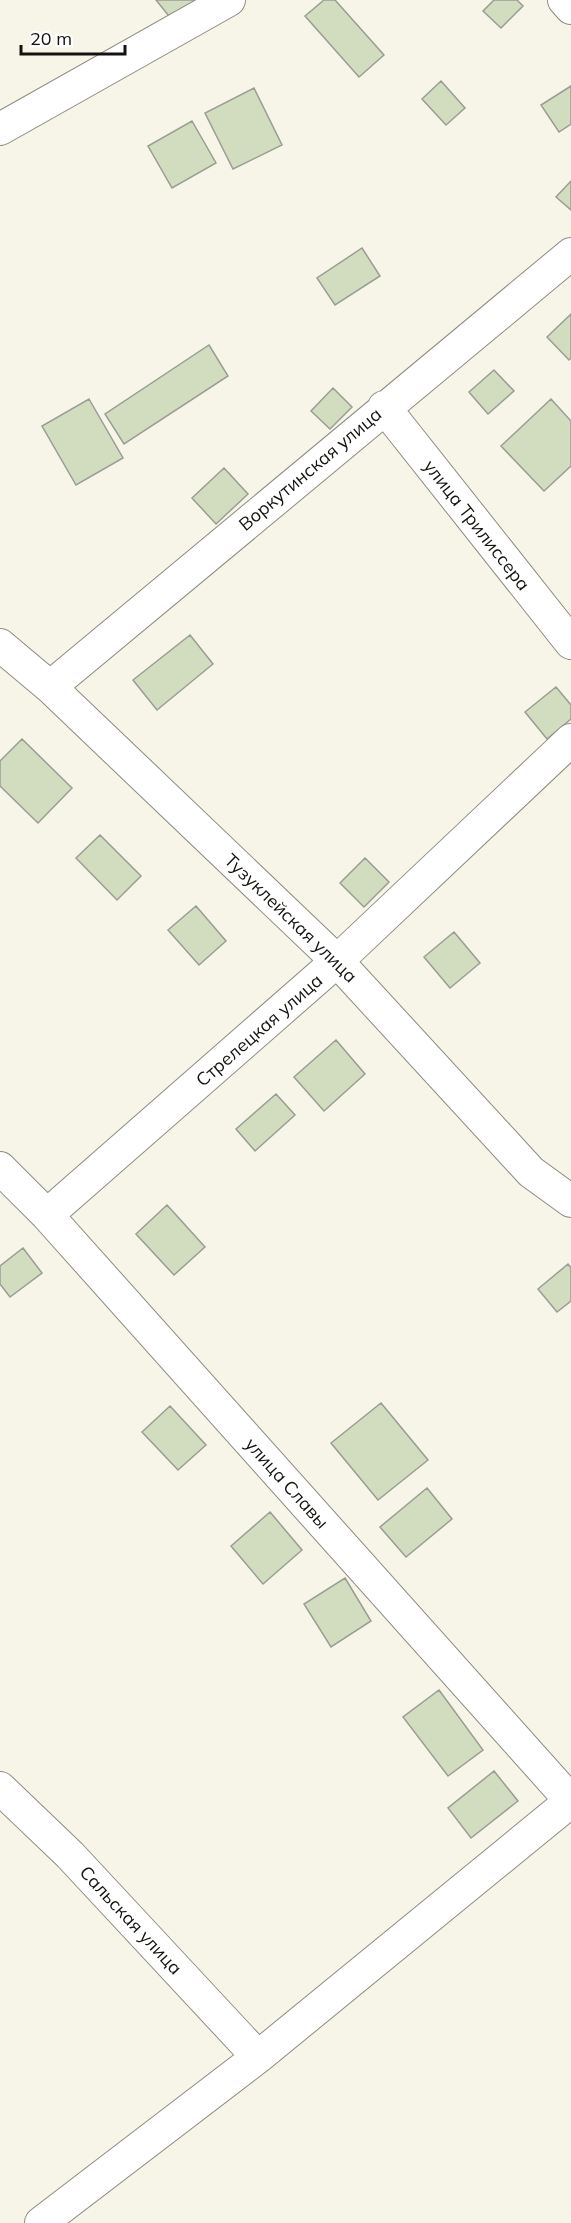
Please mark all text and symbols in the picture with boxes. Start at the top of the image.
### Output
scale bar [21,18,124,56]
text: 20 m [30,27,72,50]
street label: Воркутинская улица [234,402,386,536]
street label: улица Трилиссера [419,455,535,595]
street label: Тузуклейская улица [220,849,362,987]
street label: Стрелецкая улица [191,969,327,1091]
street label: улица Славы [240,1433,334,1533]
street label: Сальская улица [75,1861,187,1979]

